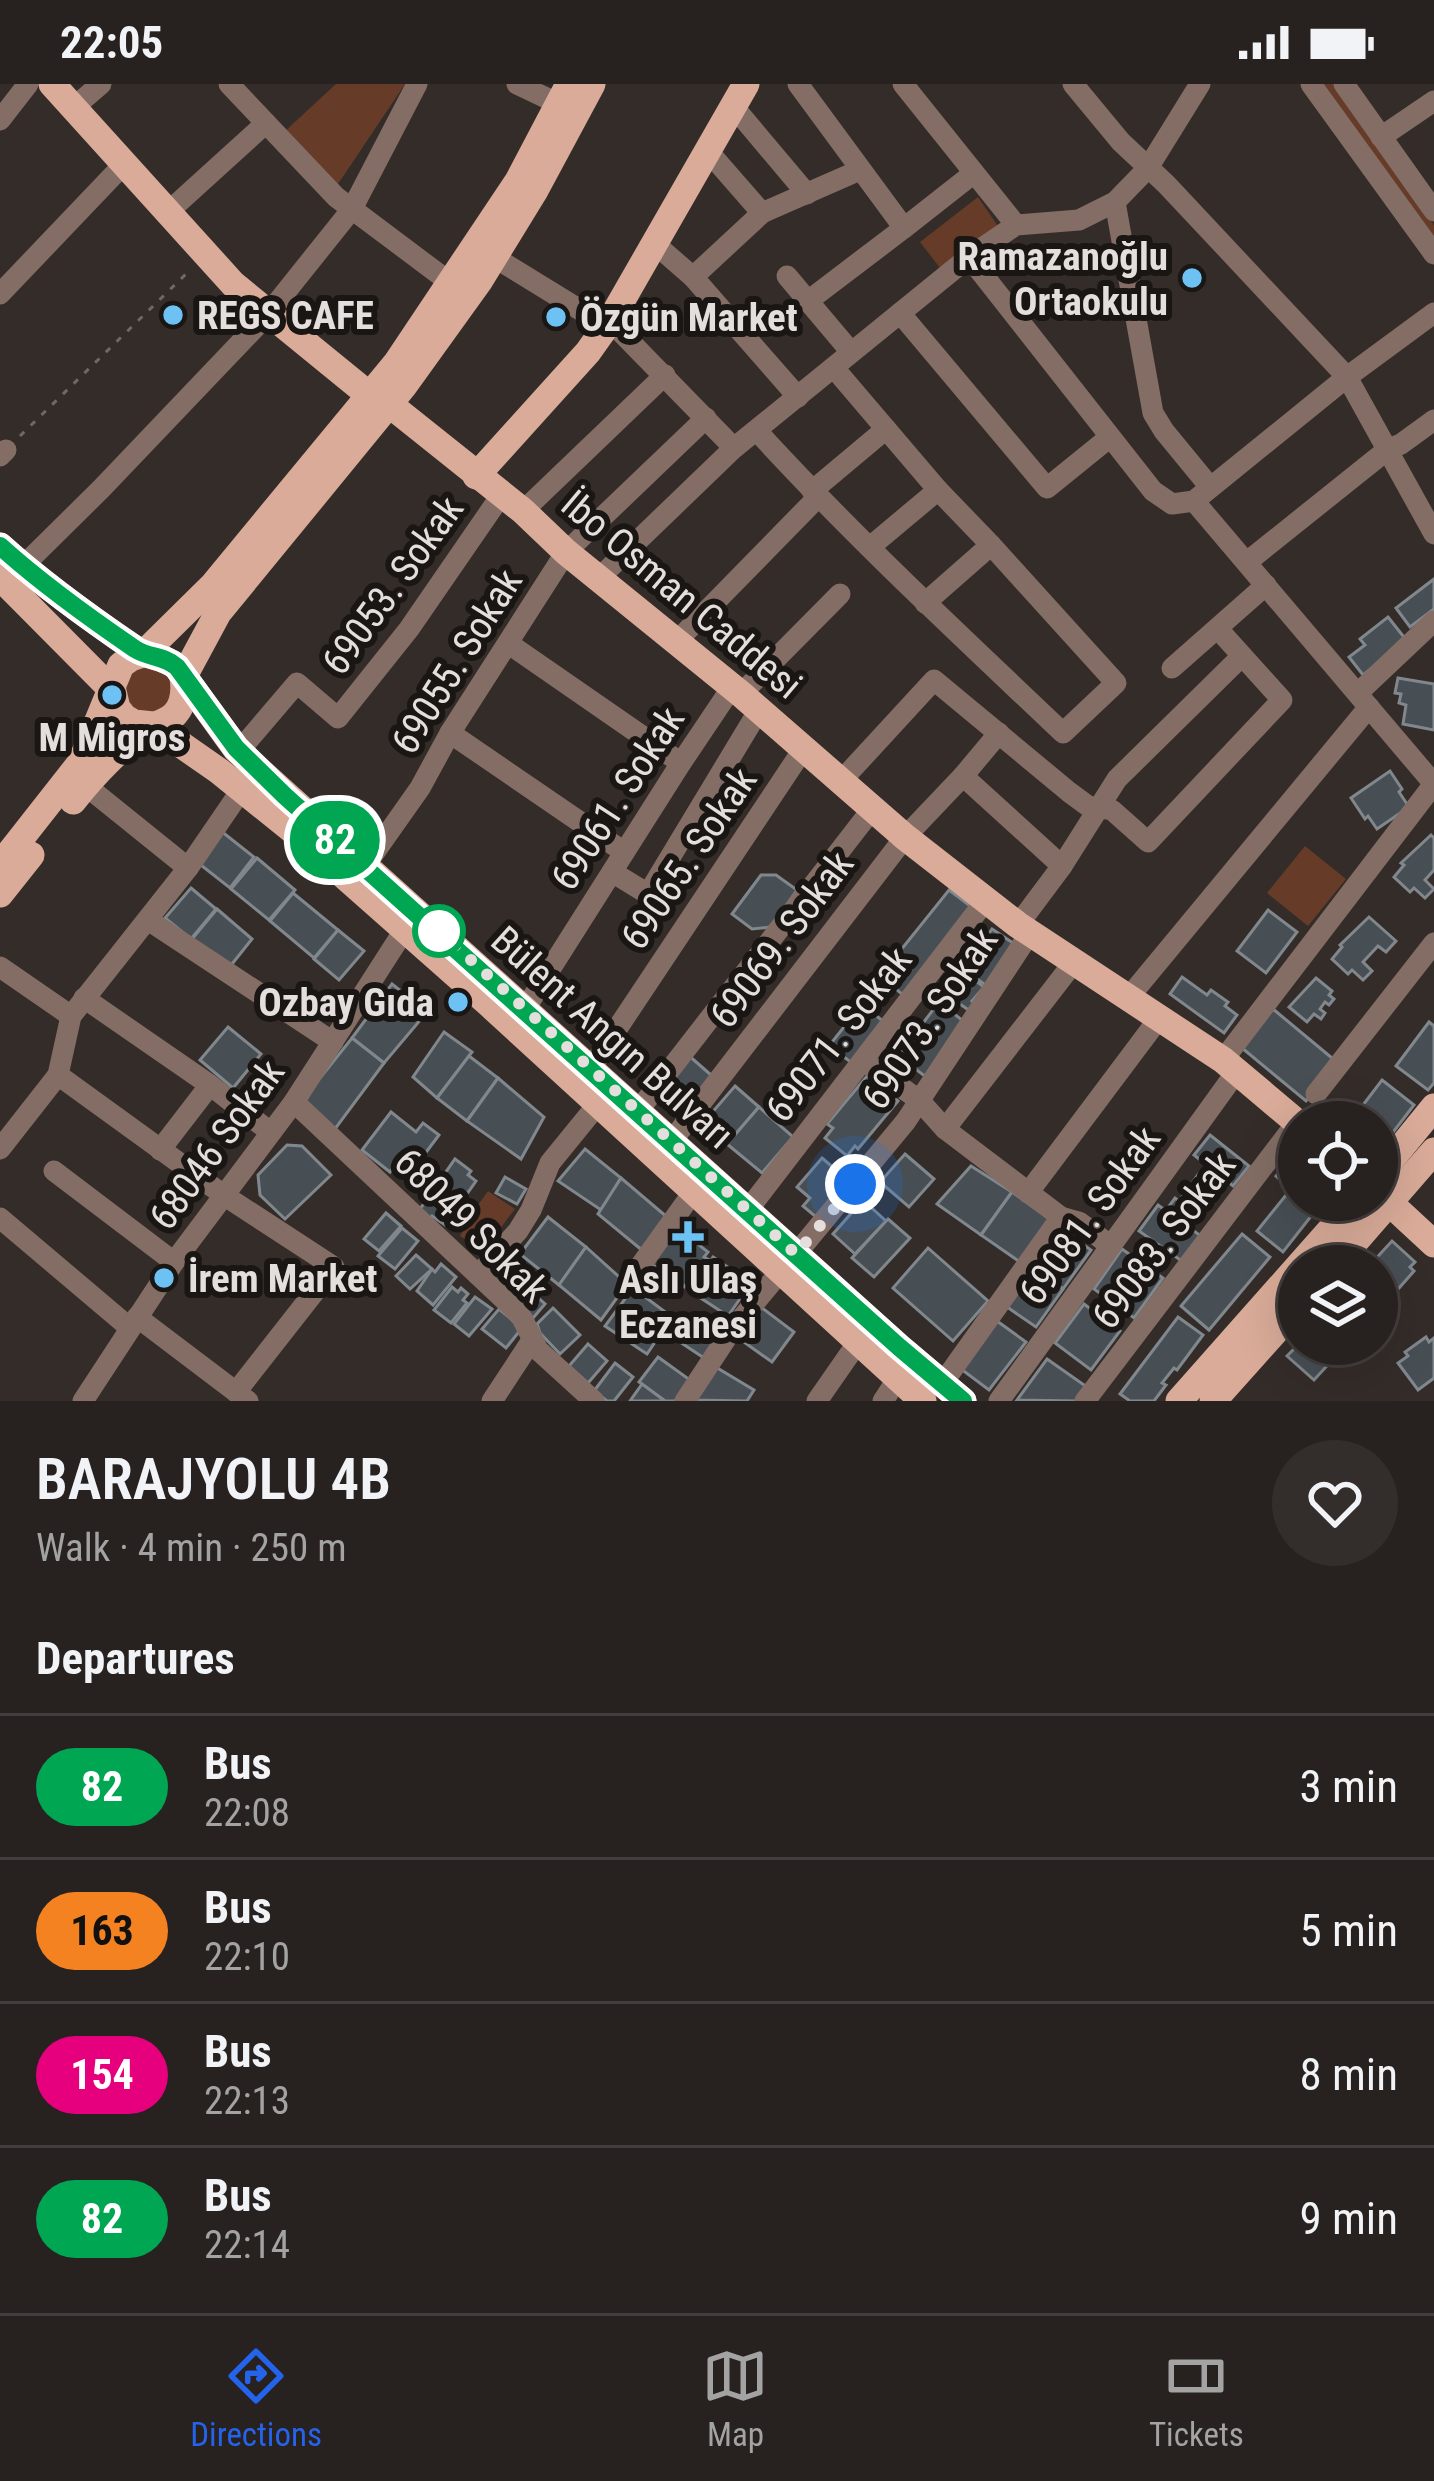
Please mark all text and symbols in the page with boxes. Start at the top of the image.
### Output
text: 22:05 [60,16,163,69]
place label: Ramazanoğlu Ortaokulu [957,234,1168,325]
marker: Ramazanoğlu Ortaokulu [1179,265,1205,291]
place label: REGS CAFE [197,293,374,339]
place label: Özgün Market [580,295,798,341]
marker: REGS CAFE [160,302,186,328]
marker: Özgün Market [543,304,569,330]
street label: İbo Osman Caddesi [552,481,811,709]
street label: 69053. Sokak [313,487,473,684]
street label: 69055. Sokak [382,560,532,762]
marker: M Migros [99,682,125,708]
street label: 69061. Sokak [542,698,694,899]
place label: M Migros [39,715,185,761]
street label: 69065. Sokak [611,759,767,958]
line badge: 82 [281,801,389,879]
text: 82 [314,815,356,864]
street label: 69069. Sokak [700,842,863,1037]
unlabelled marker [414,906,464,956]
street label: Bülent Angın Bulvarı [482,917,743,1158]
street label: 69073. Sokak [852,919,1008,1118]
street label: 69071. Sokak [756,938,922,1131]
place label: Ozbay Gıda [258,980,434,1026]
marker: Ozbay Gıda [445,989,471,1015]
street label: 68046 Sokak [140,1050,294,1239]
map controls [1278,1101,1398,1365]
button: locate [1278,1101,1398,1221]
street label: 69081. Sokak [1010,1117,1170,1314]
street label: 68049 Sokak [385,1139,558,1313]
street label: 69083. Sokak [1082,1143,1245,1338]
your location [825,1154,885,1214]
marker: Aslı Ulaş Eczanesi [675,1224,701,1250]
button: layers [1278,1245,1398,1365]
place label: İrem Market [188,1256,377,1302]
place label: Aslı Ulaş Eczanesi [619,1257,757,1348]
marker: İrem Market [151,1265,177,1291]
button: heart [1272,1440,1398,1566]
text: BARAJYOLU 4B [36,1446,391,1513]
text: Walk · 4 min · 250 m [36,1525,347,1571]
text: Departures [36,1632,235,1685]
text: Bus [204,1737,272,1790]
text: 3 min [1299,1760,1398,1813]
text: 82 [81,1762,123,1811]
text: 22:08 [204,1790,290,1836]
text: Bus [204,1881,272,1934]
text: 5 min [1299,1904,1398,1957]
text: 163 [70,1906,134,1955]
text: 22:10 [204,1934,290,1980]
text: Bus [204,2025,272,2078]
text: 8 min [1299,2048,1398,2101]
text: 154 [70,2050,134,2099]
text: 22:13 [204,2078,290,2124]
text: Bus [204,2169,272,2222]
text: 9 min [1299,2192,1398,2245]
text: 82 [81,2194,123,2243]
text: 22:14 [204,2222,290,2268]
tab: Directions [190,2343,322,2454]
tab: Map [702,2343,768,2454]
tab: Tickets [1149,2343,1244,2454]

